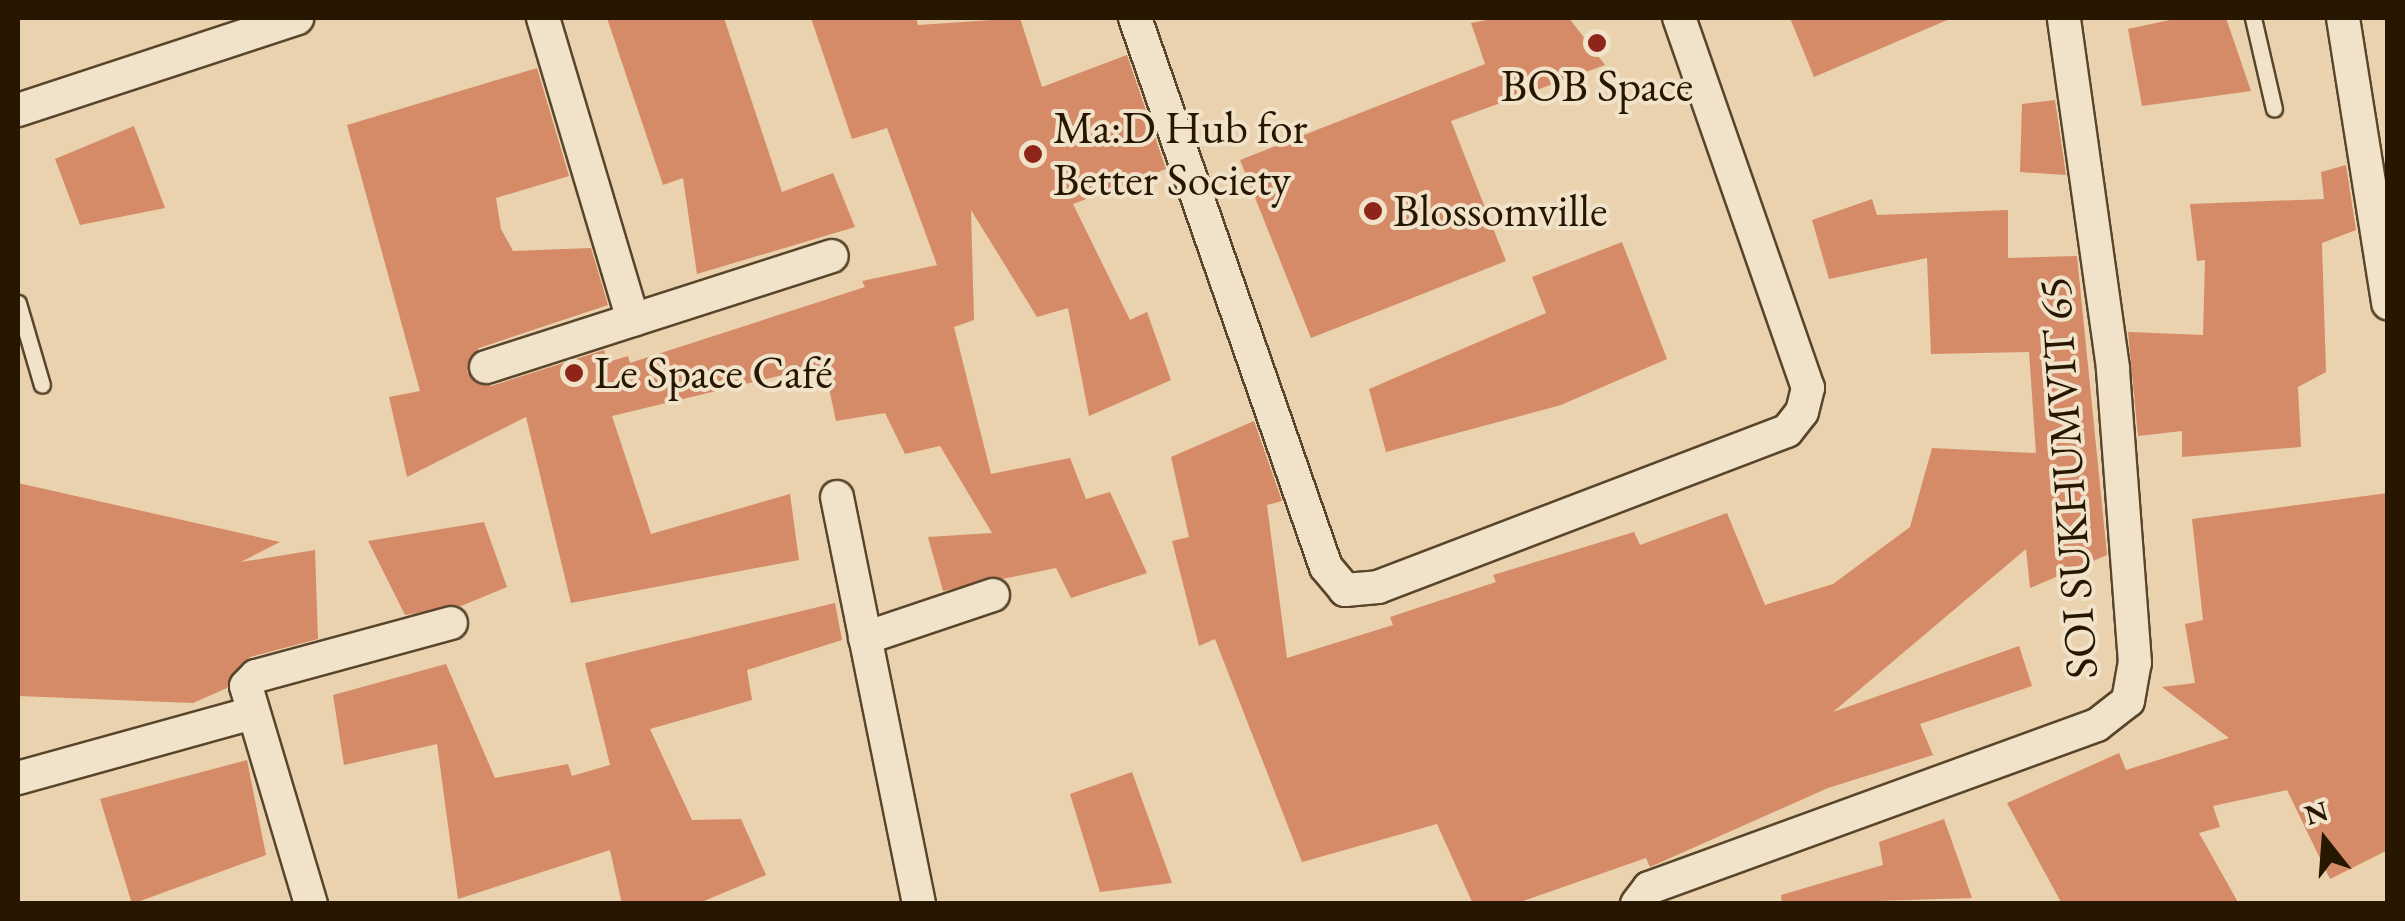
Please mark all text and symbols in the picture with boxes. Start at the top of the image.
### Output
marker: BOB Space [1586,32,1608,54]
place label: BOB Space [1501,59,1693,113]
place label: Ma:D Hub for Better Society [1053,101,1308,207]
marker: Ma:D Hub for Better Society [1022,143,1044,165]
place label: Blossomville [1393,184,1608,238]
marker: Blossomville [1362,200,1384,222]
street label: SOI SUKHUMVIT 65 [2027,275,2109,681]
place label: Le Space Café [594,346,833,400]
marker: Le Space Café [563,362,585,384]
north arrow [2275,791,2375,891]
text: N [2300,792,2332,833]

